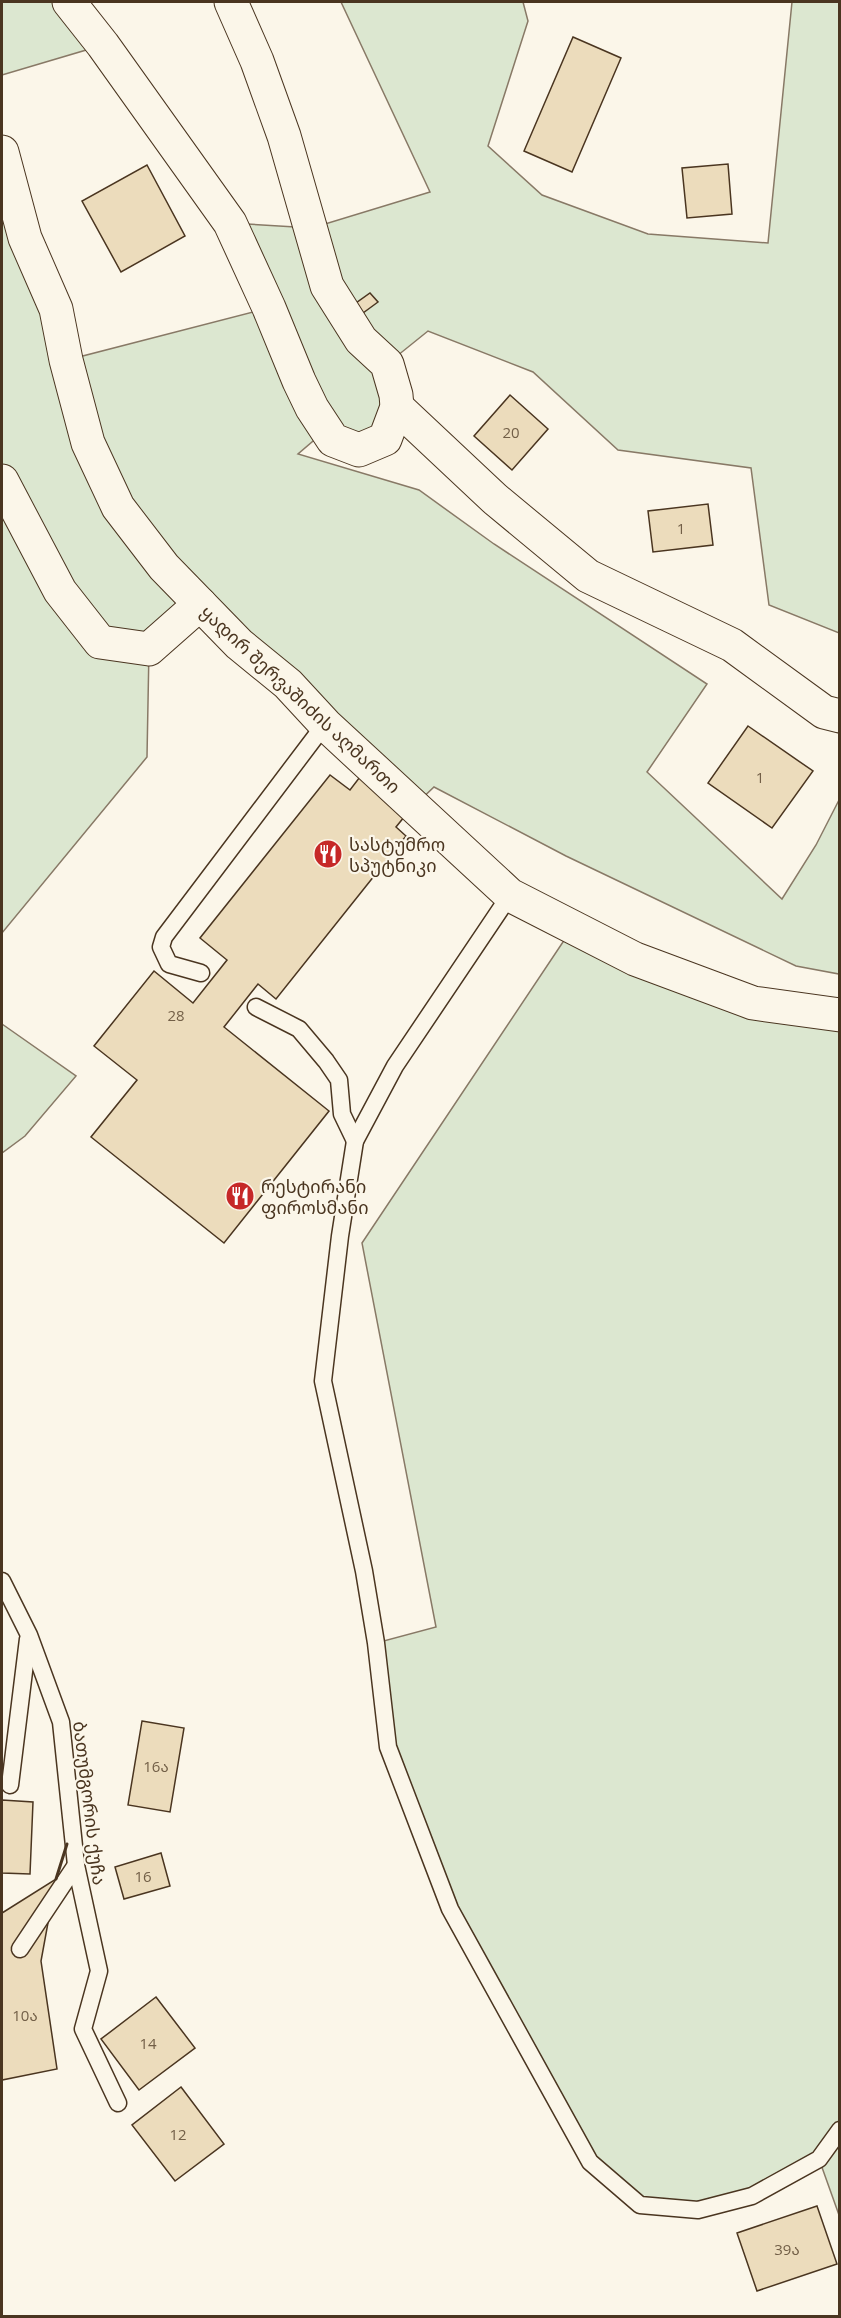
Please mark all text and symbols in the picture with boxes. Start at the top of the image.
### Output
house number: 20 [502,422,520,442]
house number: 1 [677,518,685,538]
street label: ყადირ შერვაშიძის აღმართი [196,600,406,798]
house number: 1 [756,767,764,787]
place label: სასტუმრო სპუტნიკი [349,832,445,877]
restaurant icon: სასტუმრო სპუტნიკი [312,838,344,870]
house number: 28 [167,1005,185,1025]
place label: რესტირანი ფიროსმანი [261,1174,369,1219]
restaurant icon: რესტირანი ფიროსმანი [224,1180,256,1212]
street label: ბათუმგორის ქუჩა [68,1720,112,1886]
house number: 16ა [143,1756,169,1776]
house number: 16 [134,1866,152,1886]
house number: 10ა [12,2005,38,2025]
house number: 14 [139,2033,157,2053]
house number: 12 [169,2124,187,2144]
house number: 39ა [774,2239,800,2259]

